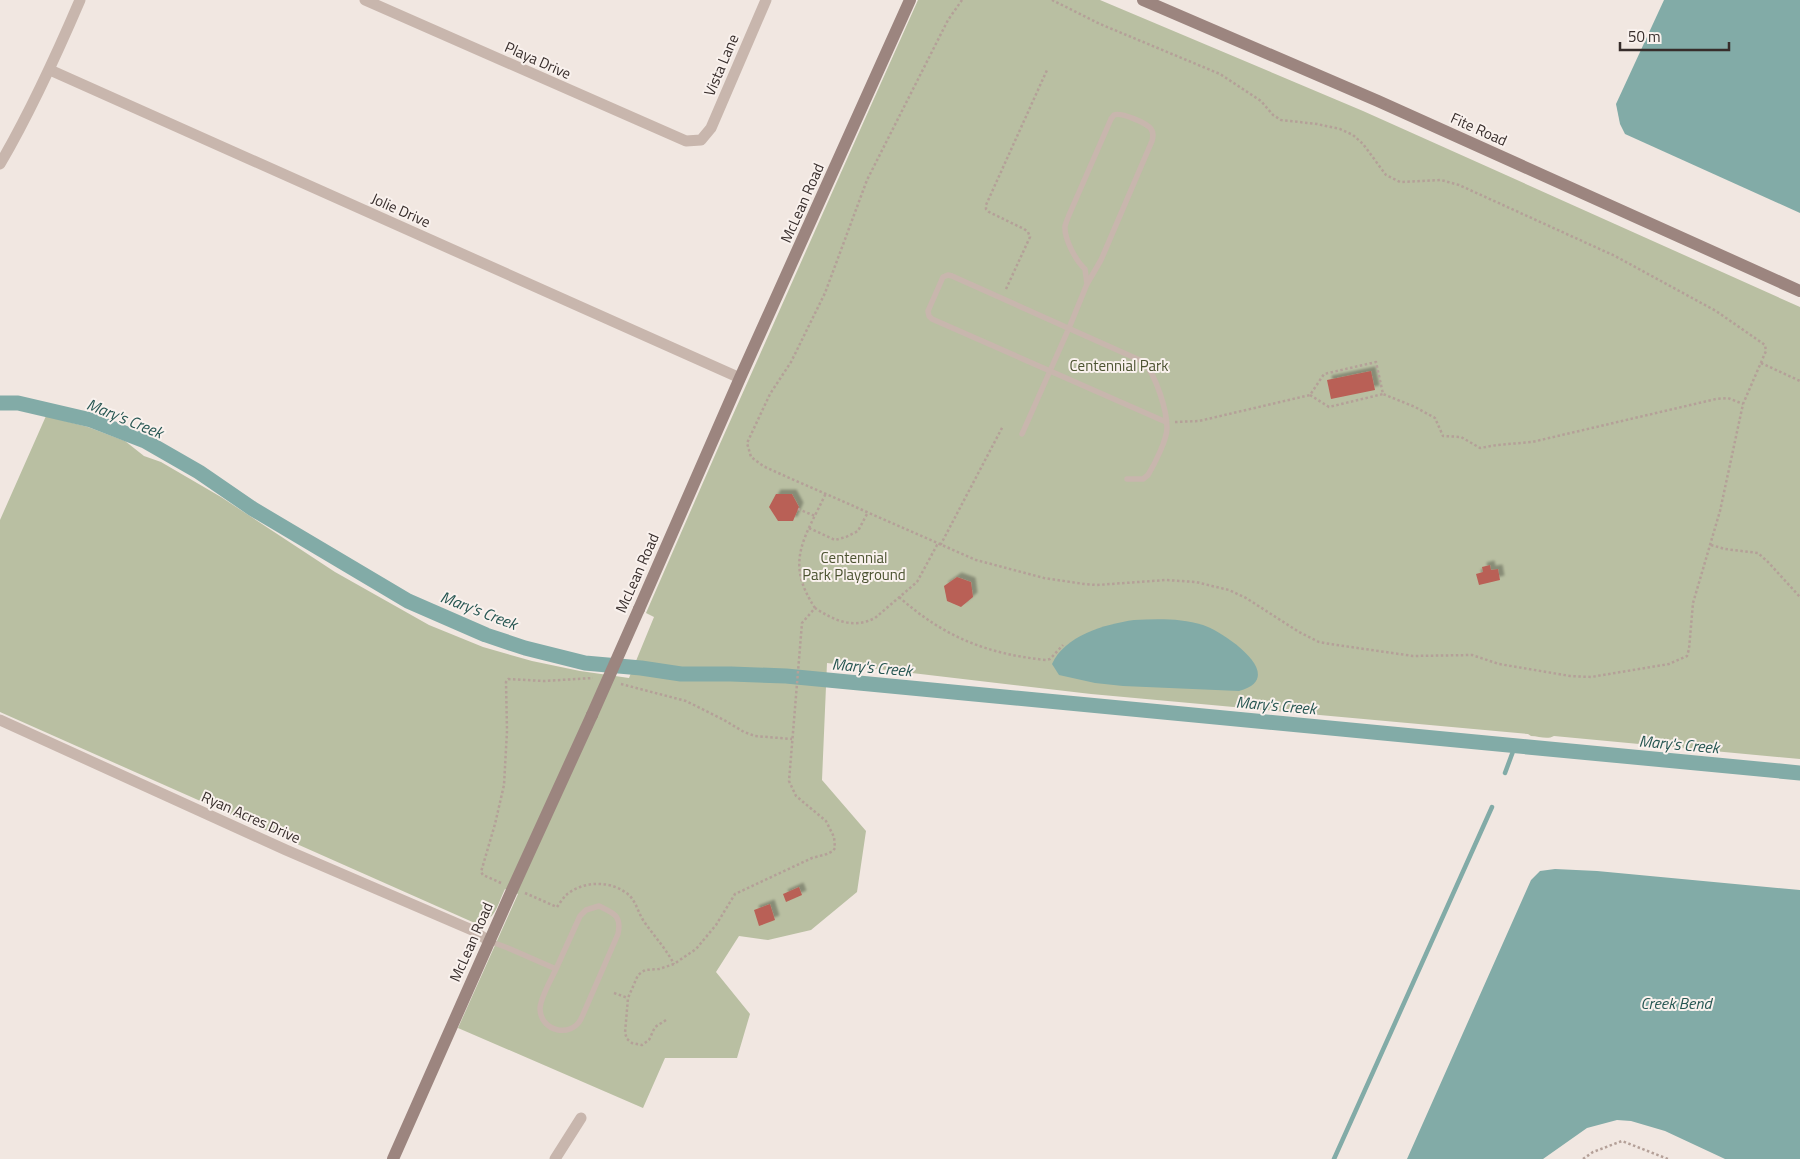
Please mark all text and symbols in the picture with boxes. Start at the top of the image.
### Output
scale bar [1620,20,1729,52]
text: 50 m [1628,25,1661,48]
street label: Vista Lane [698,30,744,100]
street label: Playa Drive [501,35,575,85]
street label: Fite Road [1447,106,1511,152]
street label: McLean Road [774,159,830,247]
street label: Jolie Drive [368,187,434,233]
park label: Centennial Park [1070,354,1168,377]
water label: Mary's Creek [83,392,169,445]
street label: McLean Road [609,529,665,617]
park label: Centennial Park Playground [802,546,906,586]
water label: Mary's Creek [437,584,523,636]
water label: Mary's Creek [831,652,915,683]
water label: Mary's Creek [1235,690,1319,721]
water label: Mary's Creek [1638,729,1722,760]
street label: Ryan Acres Drive [198,785,304,849]
street label: McLean Road [443,898,499,986]
water label: Creek Bend [1641,991,1713,1015]

